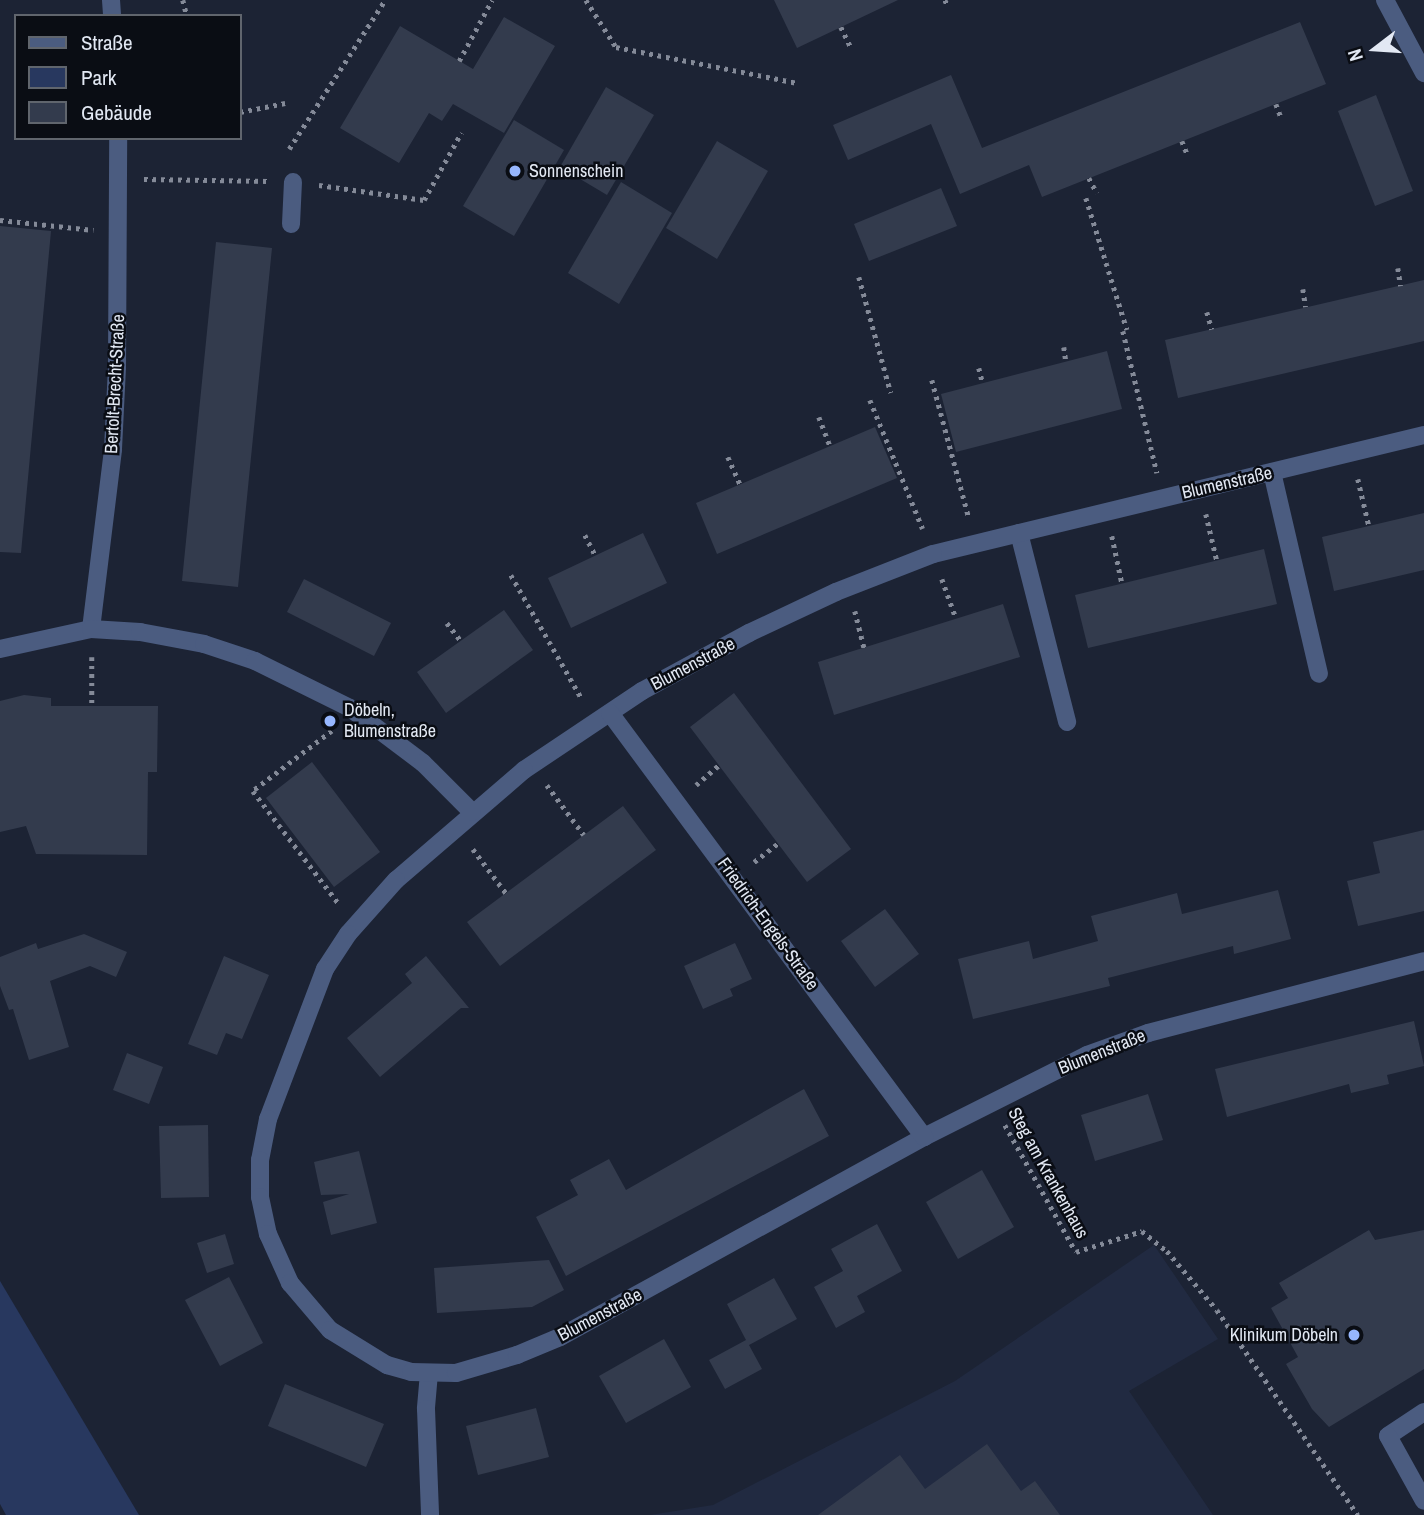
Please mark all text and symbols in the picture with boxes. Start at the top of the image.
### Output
legend [14,14,242,140]
north arrow [1340,14,1410,84]
text: Straße [81,28,133,57]
text: N [1341,46,1369,64]
text: Park [81,63,116,92]
text: Gebäude [81,98,152,127]
place label: Sonnenschein [529,160,623,182]
marker: Sonnenschein [507,163,523,179]
street label: Bertolt-Brecht-Straße [101,314,129,454]
street label: Blumenstraße [1180,462,1274,504]
street label: Blumenstraße [647,633,739,695]
place label: Döbeln, Blumenstraße [344,700,436,742]
marker: Döbeln, Blumenstraße [322,713,338,729]
street label: Friedrich-Engels-Straße [713,854,823,994]
street label: Blumenstraße [1055,1025,1149,1079]
street label: Steg am Krankenhaus [1003,1104,1093,1242]
street label: Blumenstraße [554,1284,646,1346]
place label: Klinikum Döbeln [1230,1324,1338,1346]
marker: Klinikum Döbeln [1344,1325,1364,1345]

